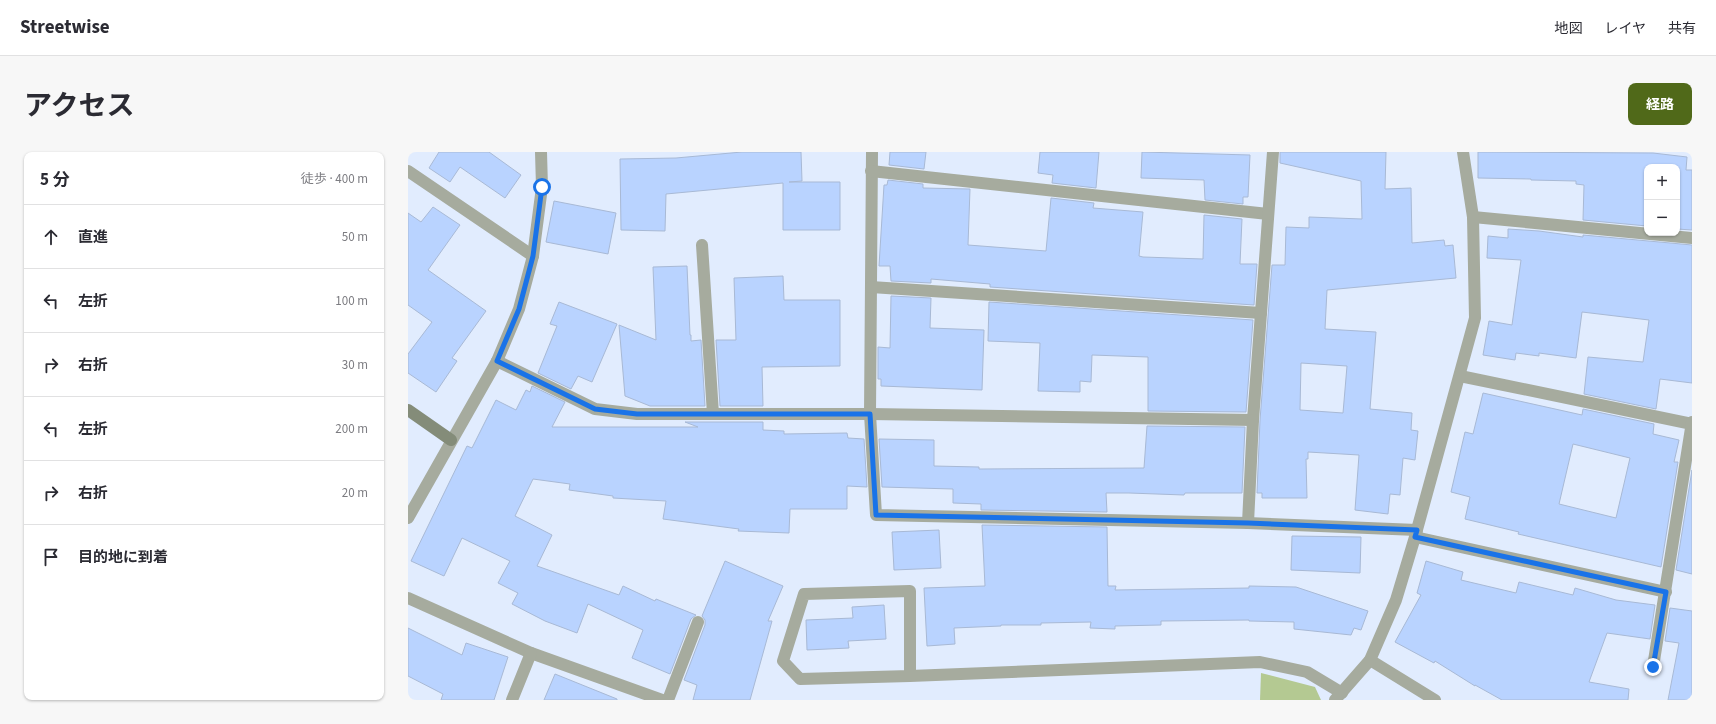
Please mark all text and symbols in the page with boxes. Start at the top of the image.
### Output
text: Streetwise [20,14,110,41]
text: 地図 [1554,19,1582,39]
text: レイヤ [1604,19,1646,39]
text: 共有 [1668,19,1696,39]
button: 経路 [1628,83,1692,125]
text: アクセス [24,86,135,126]
map controls [1644,164,1680,236]
button: + [1644,164,1680,200]
text: 5 分 [40,168,69,192]
text: 徒歩 · 400 m [301,170,368,188]
route start [533,178,551,196]
button: − [1644,200,1680,236]
icon: ahead [40,226,62,248]
text: 直進 [78,227,108,248]
text: 50 m [342,228,368,246]
icon: left [40,290,62,312]
text: 左折 [78,291,108,312]
text: 100 m [335,292,368,310]
icon: right [40,354,62,376]
text: 右折 [78,355,108,376]
text: 30 m [342,356,368,374]
icon: left [40,418,62,440]
text: 左折 [78,419,108,440]
text: 200 m [335,420,368,438]
icon: right [40,482,62,504]
text: 右折 [78,483,108,504]
text: 20 m [342,484,368,502]
icon: arrive [40,546,62,568]
text: 目的地に到着 [78,547,168,568]
route end [1644,658,1662,676]

